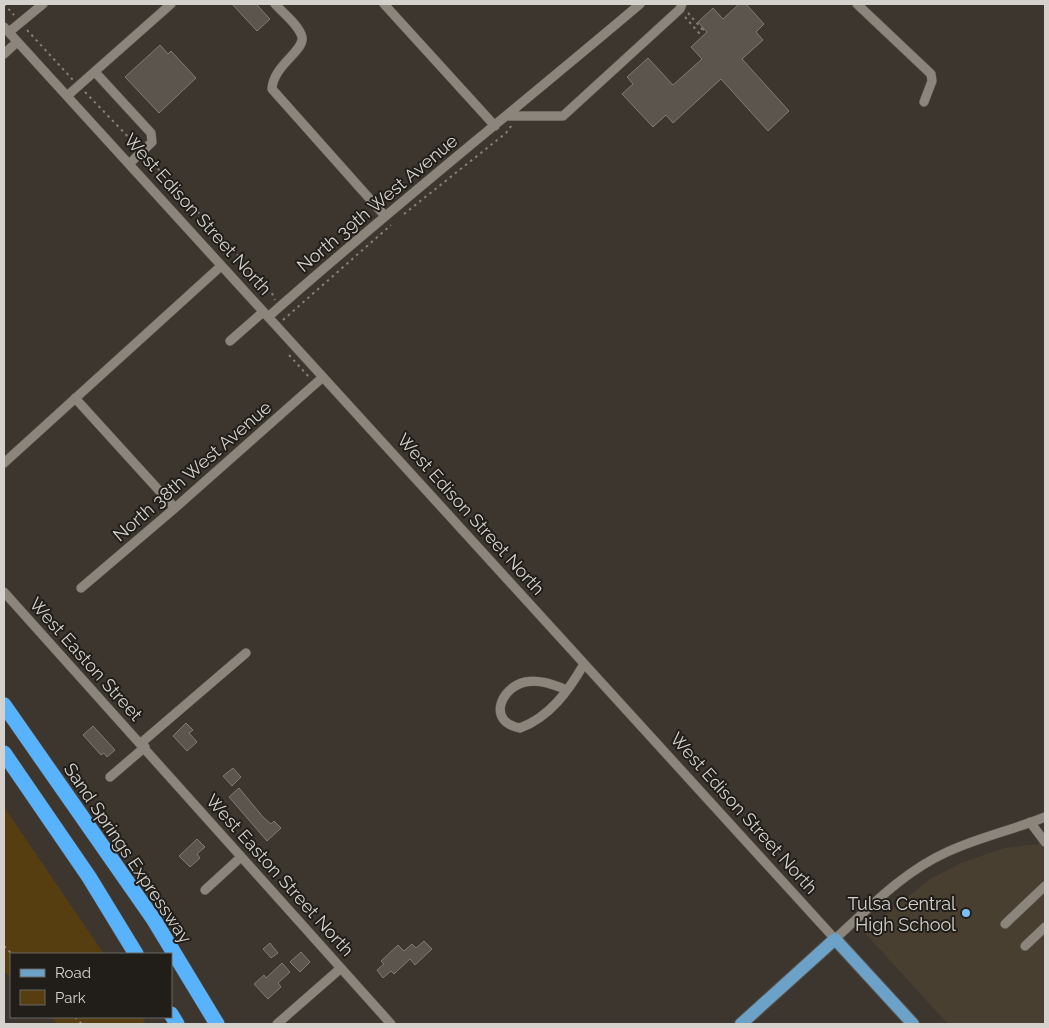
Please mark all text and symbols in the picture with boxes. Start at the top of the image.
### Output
street label: West Edison Street North [120,129,276,299]
street label: North 39th West Avenue [293,130,462,276]
street label: North 38th West Avenue [109,396,276,545]
street label: West Edison Street North [393,429,549,599]
street label: West Easton Street [25,593,147,725]
street label: West Edison Street North [666,728,822,898]
street label: Sand Springs Expressway [60,759,196,947]
street label: West Easton Street North [202,790,358,960]
place label: Tulsa Central High School [848,893,956,935]
marker: Tulsa Central High School [960,907,972,919]
legend [10,953,172,1018]
text: Road [55,964,91,982]
text: Park [55,989,86,1007]

